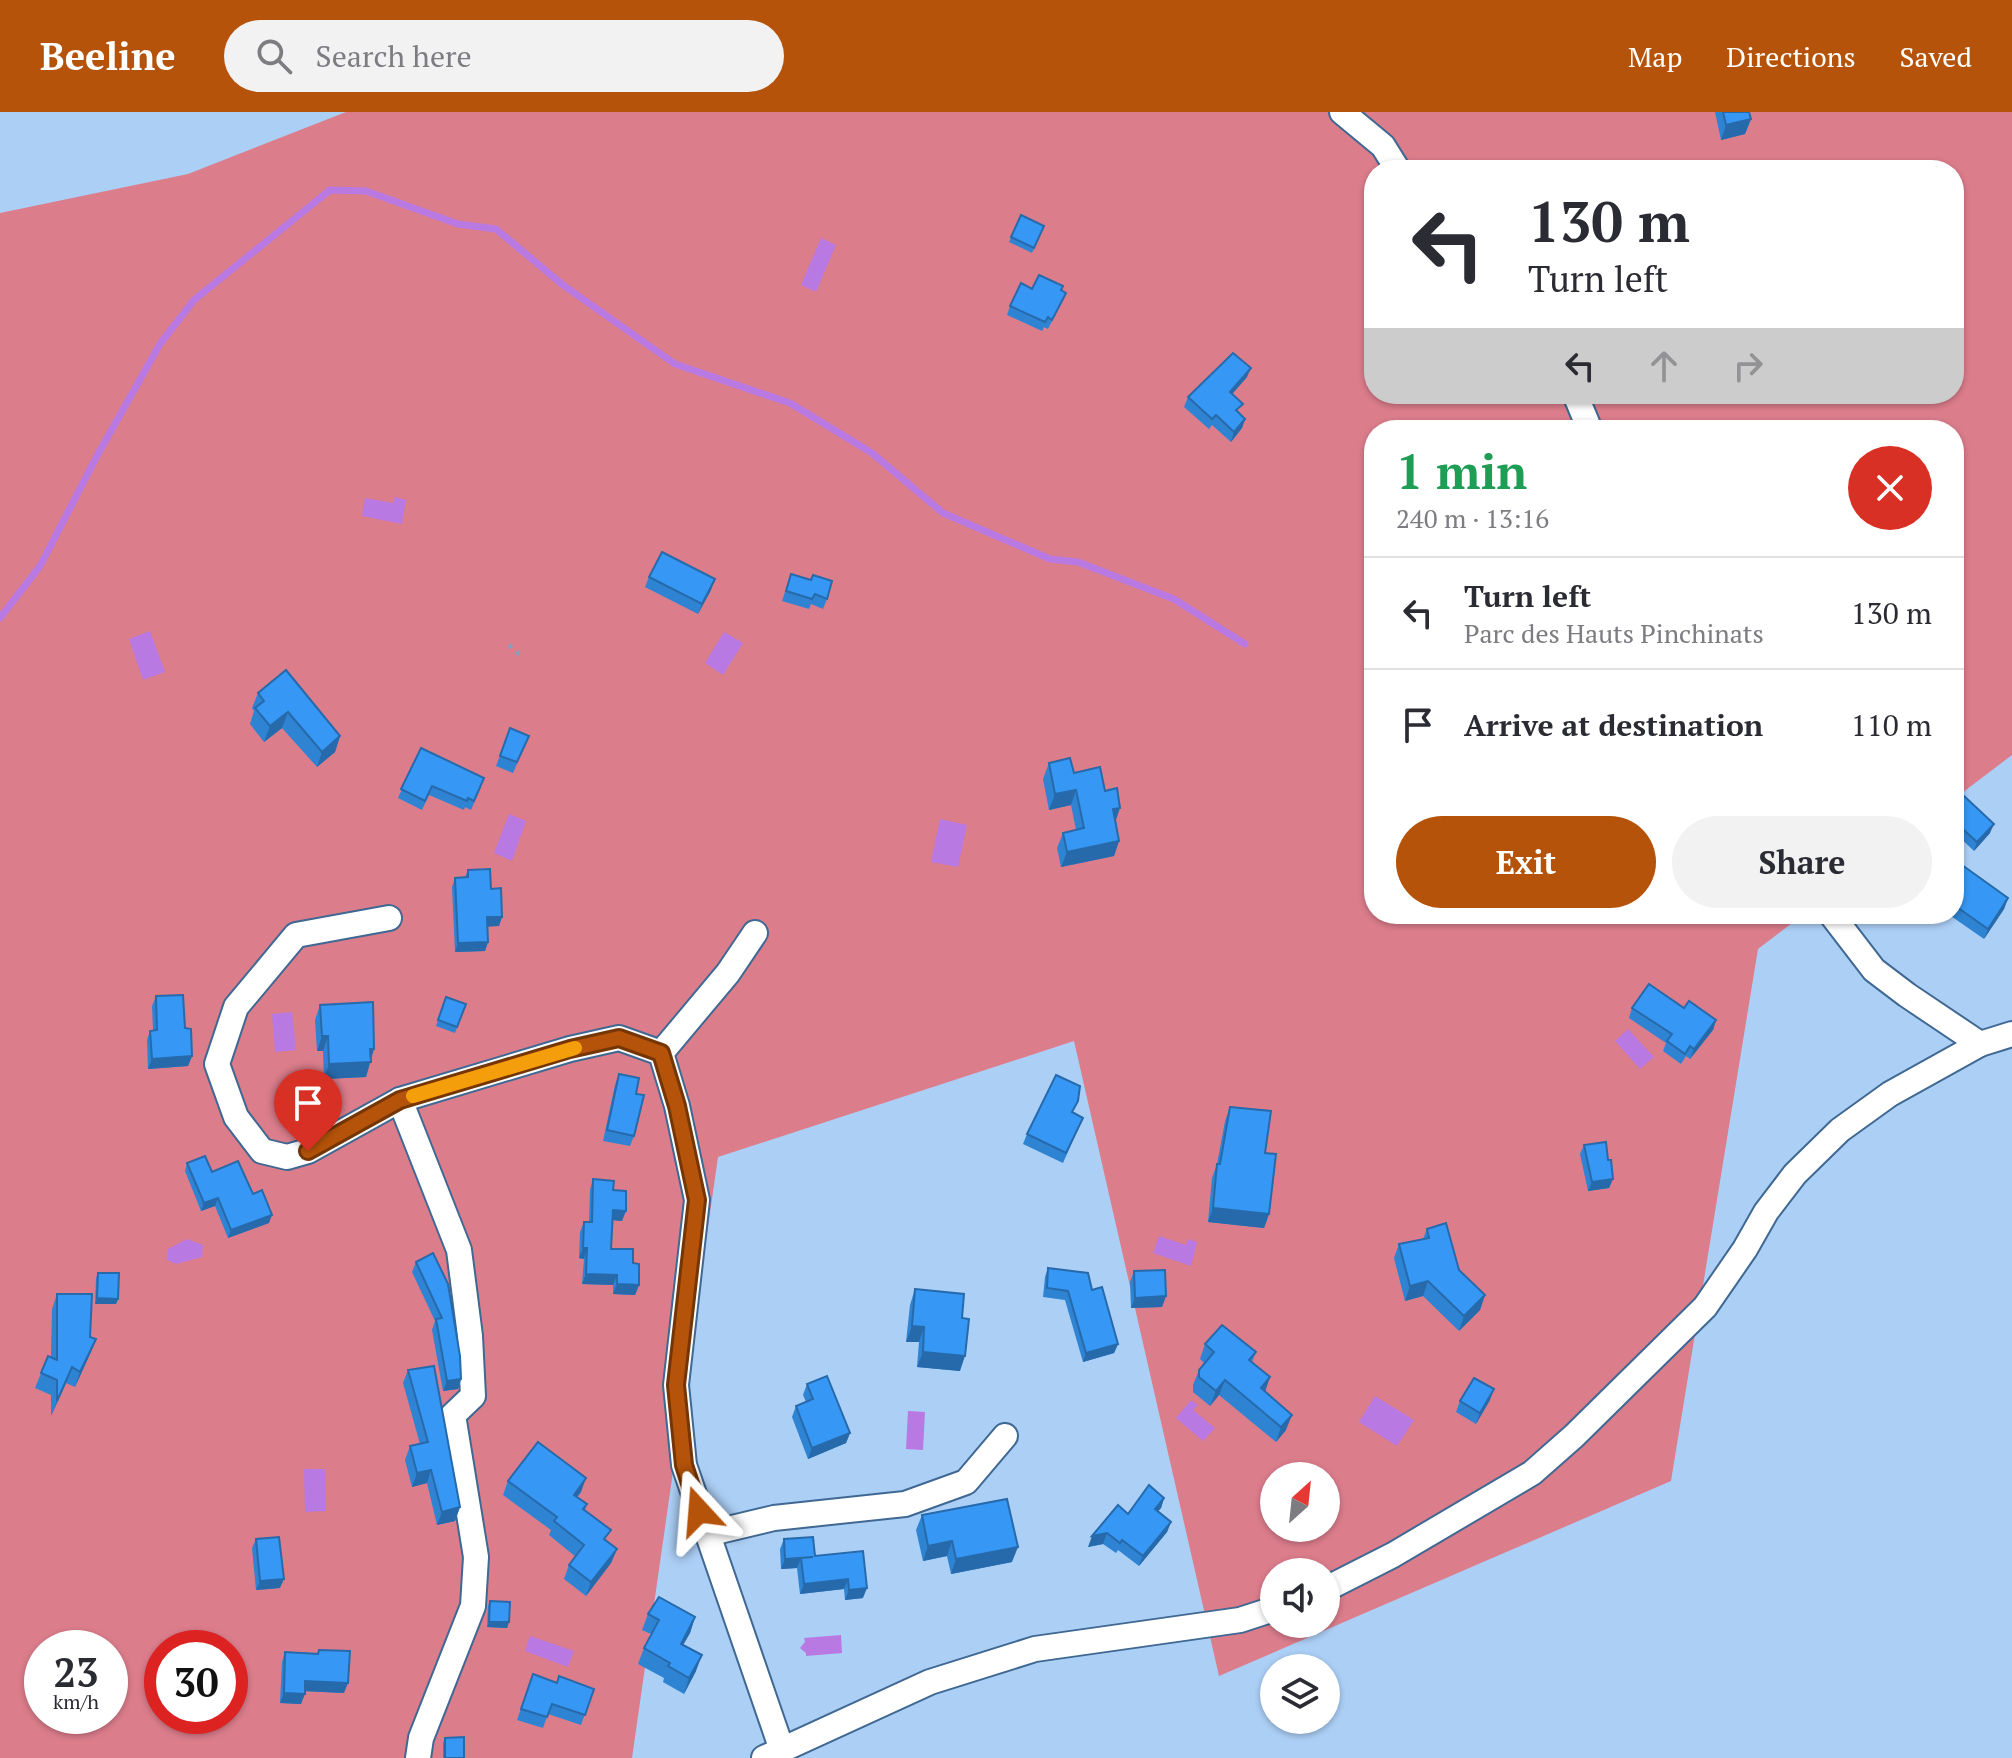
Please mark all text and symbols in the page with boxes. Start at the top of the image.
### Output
search box [224,20,784,92]
text: Beeline [40,31,176,81]
icon: search [252,34,296,78]
text: Search here [316,36,472,76]
text: Map [1628,38,1682,75]
text: Directions [1726,38,1856,75]
text: Saved [1900,38,1972,75]
text: 130 m [1528,184,1690,258]
icon: left [1396,192,1500,296]
text: Turn left [1528,255,1668,302]
icon: left [1558,344,1602,388]
icon: ahead [1642,344,1686,388]
icon: right [1726,344,1770,388]
text: 1 min [1396,439,1527,503]
button: close [1848,446,1932,530]
text: 240 m · 13:16 [1396,501,1549,535]
text: Turn left [1464,576,1591,616]
icon: left [1396,591,1440,635]
text: 130 m [1851,593,1932,633]
text: Parc des Hauts Pinchinats [1464,616,1764,650]
icon: arrive [1396,703,1440,747]
text: Arrive at destination [1464,705,1763,745]
text: 110 m [1851,705,1932,745]
button: Exit [1396,816,1656,908]
button: Share [1672,816,1932,908]
pin [274,1069,342,1151]
icon: arrive [286,1081,330,1125]
north arrow [1260,1462,1340,1542]
map controls [1260,1462,1340,1734]
position arrow [657,1469,741,1553]
button: sound [1260,1558,1340,1638]
speed limit sign: 30 [144,1630,248,1734]
text: 23 [53,1645,99,1698]
button: layers [1260,1654,1340,1734]
text: km/h [53,1688,99,1715]

